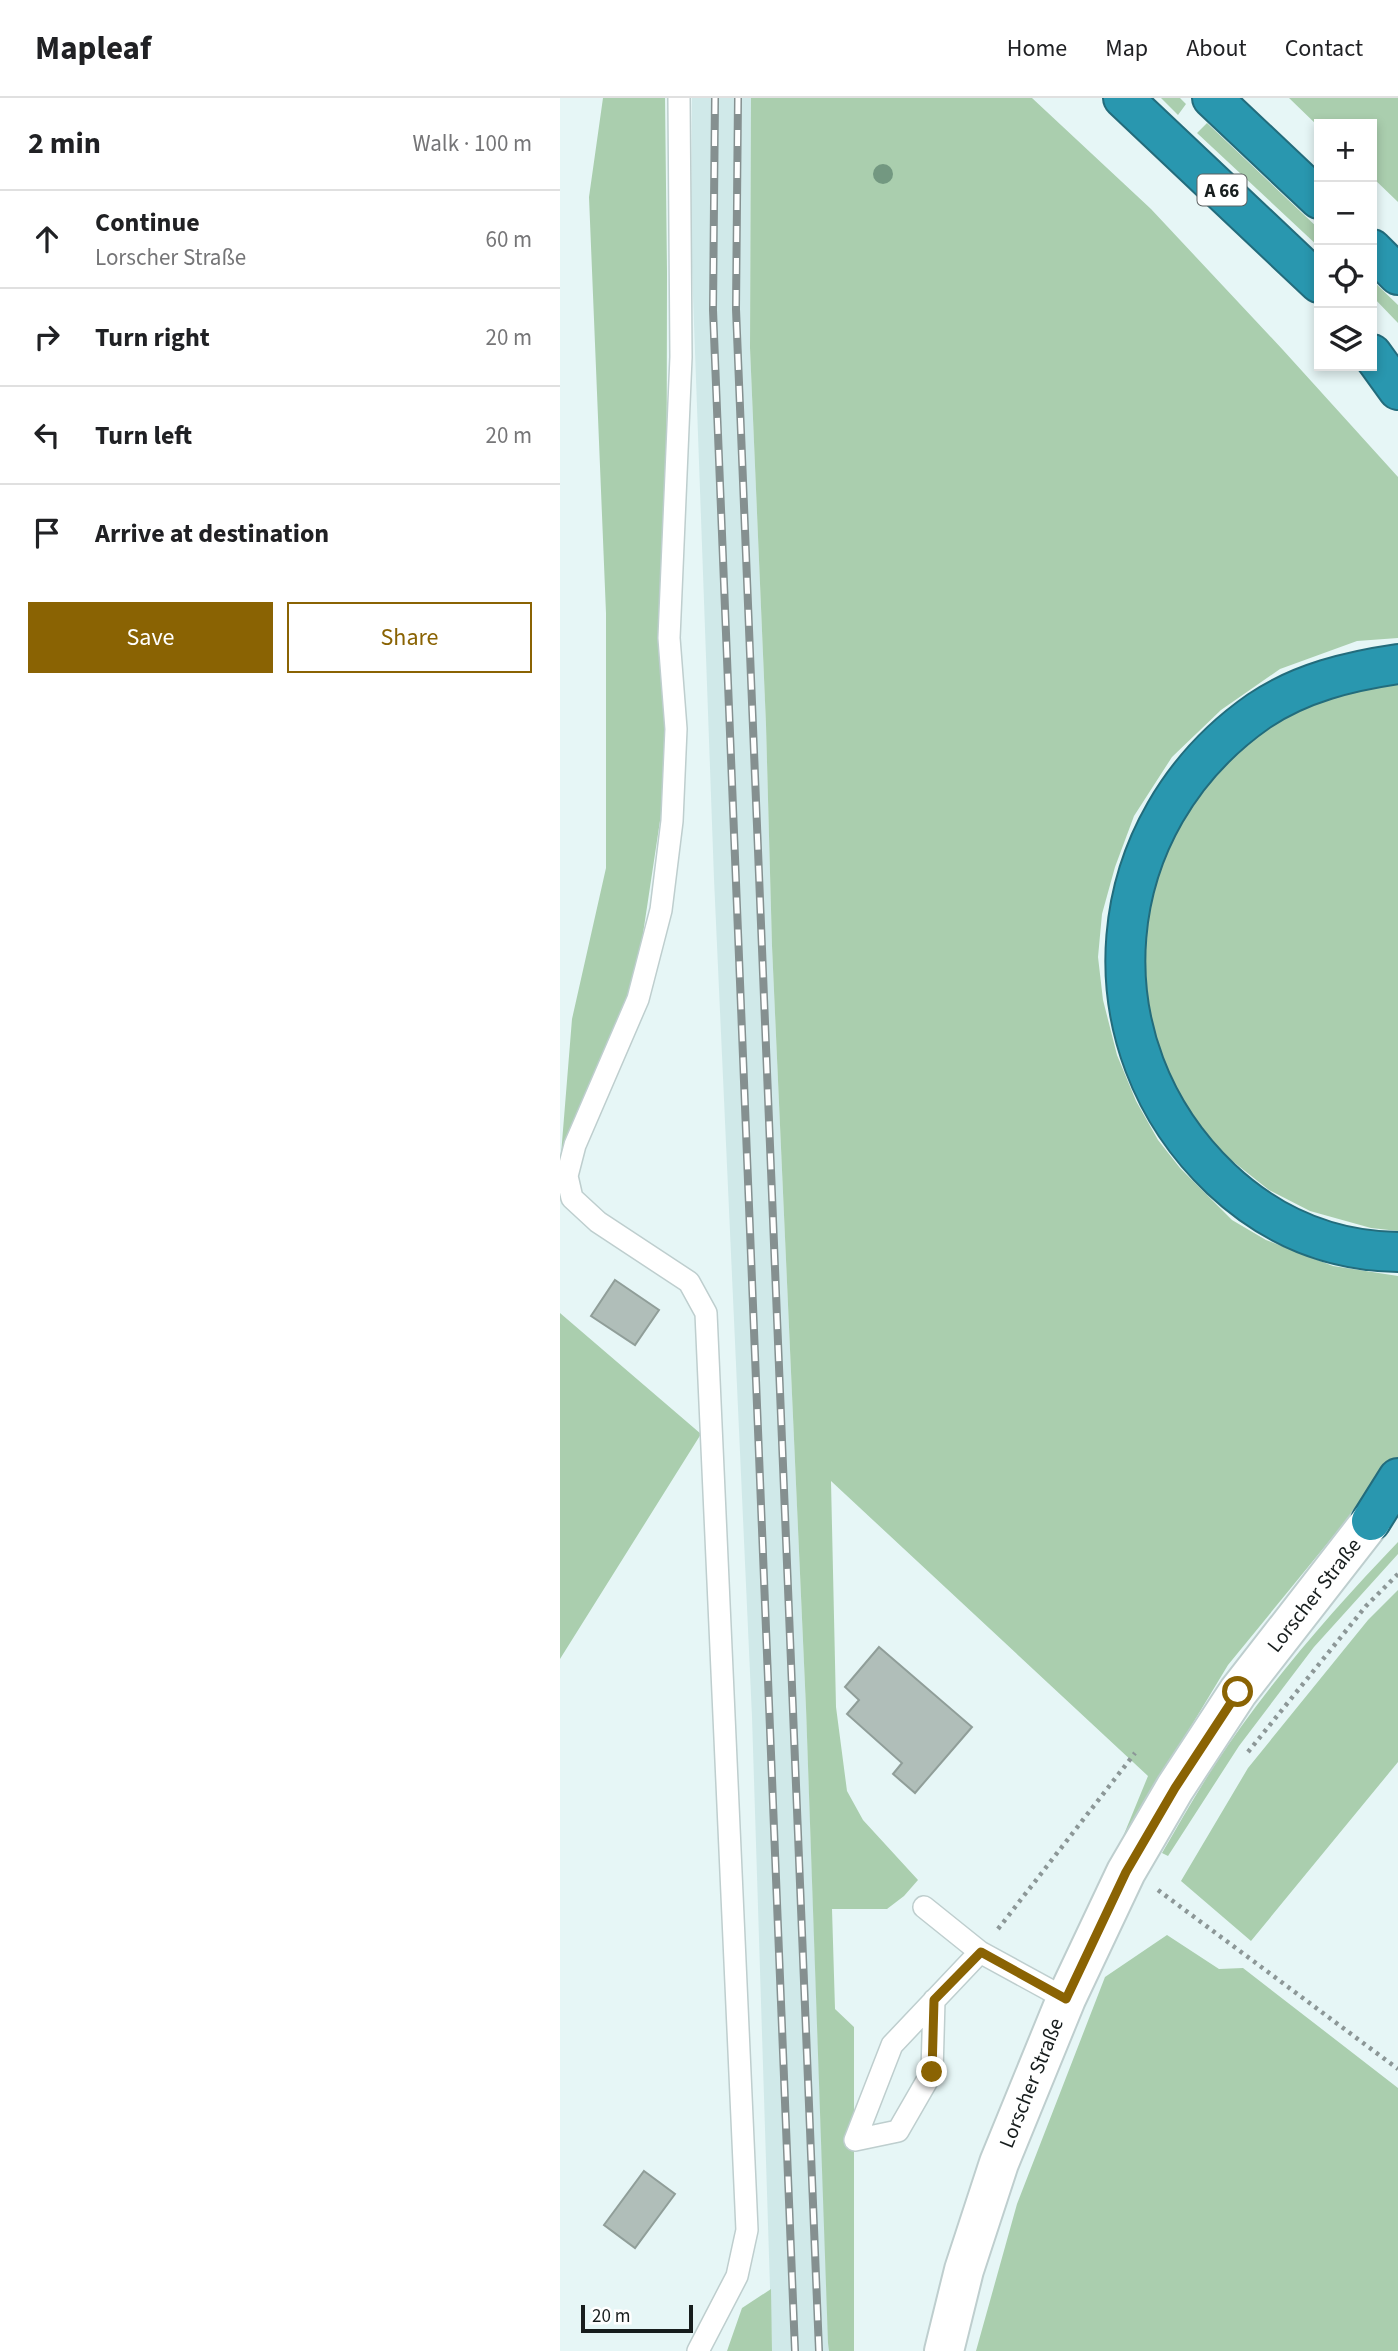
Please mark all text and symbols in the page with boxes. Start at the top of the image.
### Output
text: Mapleaf [35,25,151,72]
text: Home [1007,31,1067,66]
text: Map [1105,31,1148,66]
text: About [1186,31,1247,66]
text: Contact [1285,31,1363,66]
map controls [1314,119,1377,371]
button: + [1314,119,1377,182]
text: 2 min [28,122,101,165]
text: Walk · 100 m [413,127,532,160]
road number: A 66 [1198,174,1246,206]
button: − [1314,182,1377,245]
text: Continue [95,204,200,241]
icon: ahead [28,220,66,258]
text: 60 m [485,223,532,256]
text: Lorscher Straße [95,241,246,274]
button: locate [1314,245,1377,308]
button: layers [1314,308,1377,371]
icon: right [28,318,66,356]
text: Turn right [95,319,210,356]
text: 20 m [485,321,532,354]
icon: left [28,416,66,454]
text: Turn left [95,417,192,454]
text: 20 m [485,419,532,452]
icon: arrive [28,514,66,552]
text: Arrive at destination [95,515,329,552]
button: Save [28,602,273,673]
button: Share [287,602,532,673]
street label: Lorscher Straße [1260,1531,1368,1659]
route start [1222,1676,1253,1707]
street label: Lorscher Straße [991,2013,1071,2153]
route end [916,2056,947,2087]
scale bar [581,2302,693,2334]
text: 20 m [592,2303,630,2330]

